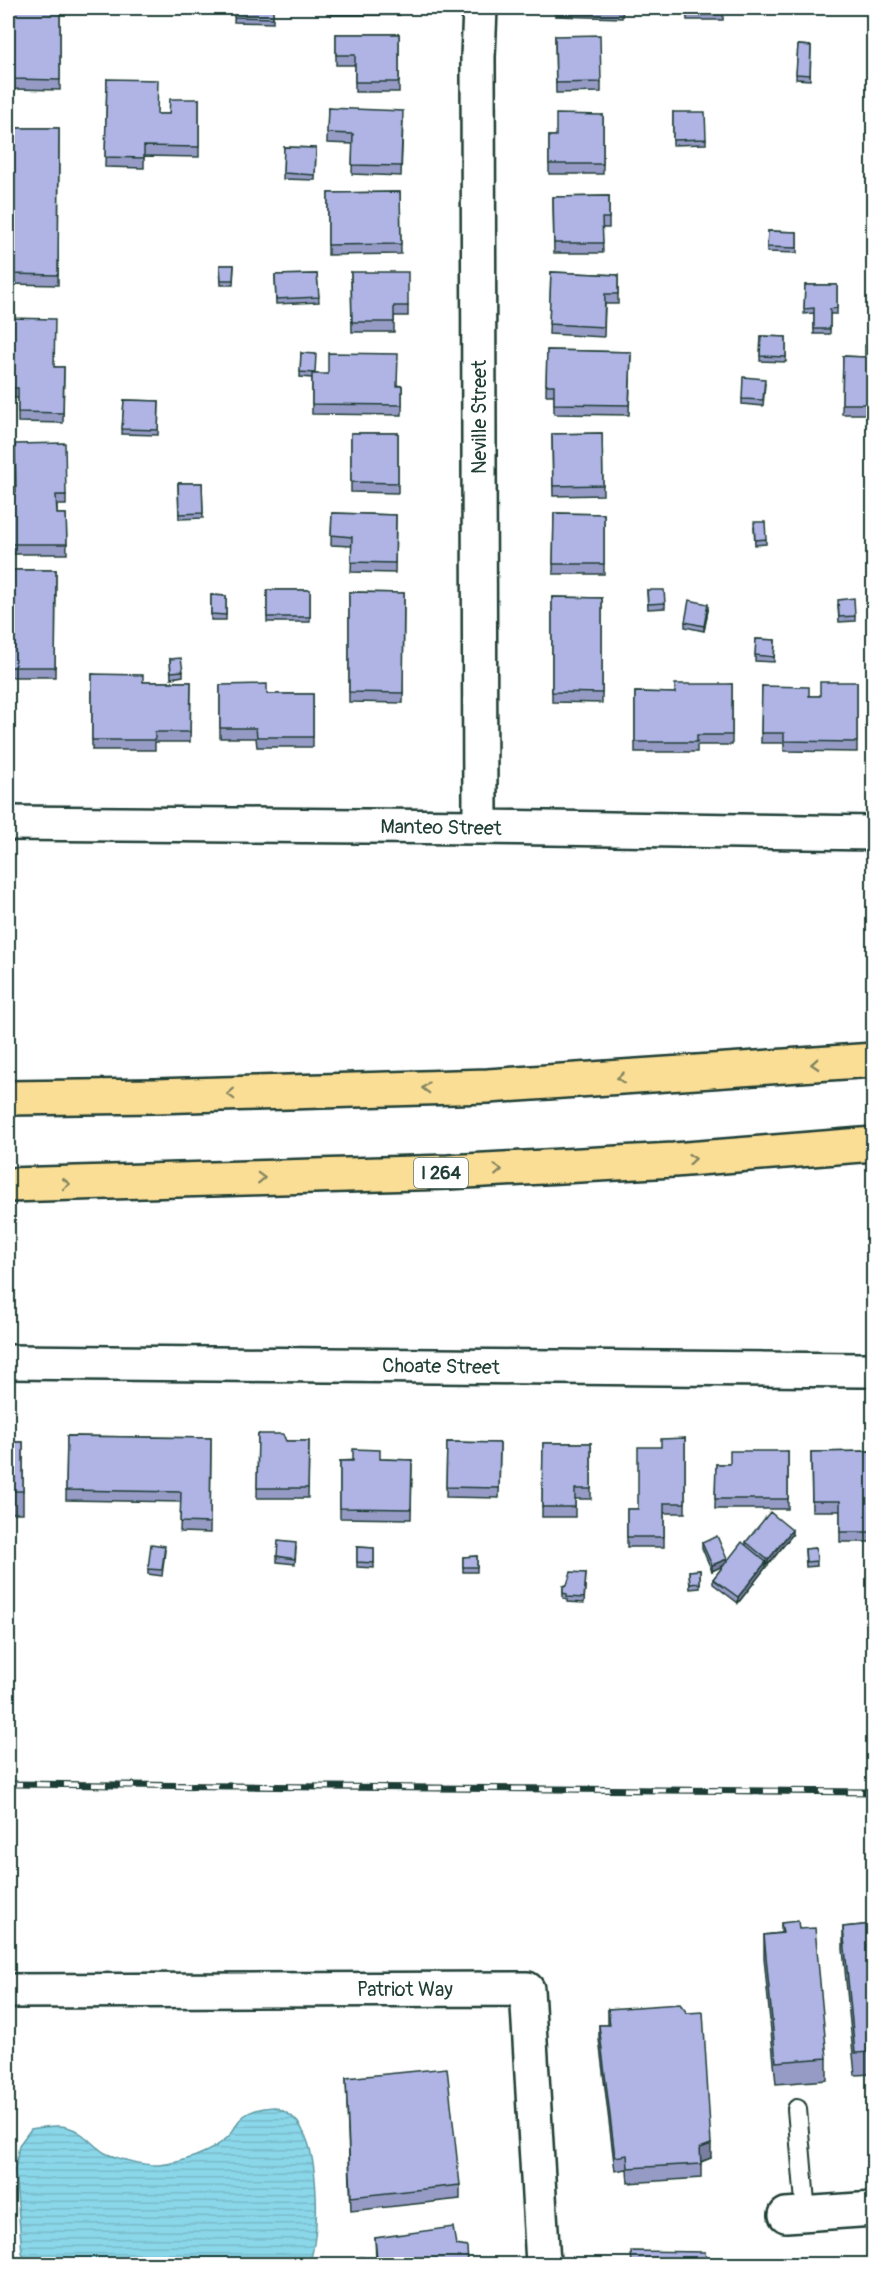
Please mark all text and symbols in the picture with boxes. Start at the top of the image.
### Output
street label: Neville Street [467,359,492,474]
street label: Manteo Street [380,814,503,841]
one-way arrow [811,1057,820,1070]
one-way arrow [616,1071,625,1084]
one-way arrow [421,1082,430,1094]
one-way arrow [227,1088,236,1100]
one-way arrow [688,1152,697,1165]
road number: I 264 [414,1158,468,1188]
one-way arrow [493,1163,502,1176]
one-way arrow [256,1172,265,1185]
one-way arrow [61,1178,70,1190]
street label: Choate Street [382,1353,501,1380]
street label: Patriot Way [357,1977,453,2002]

